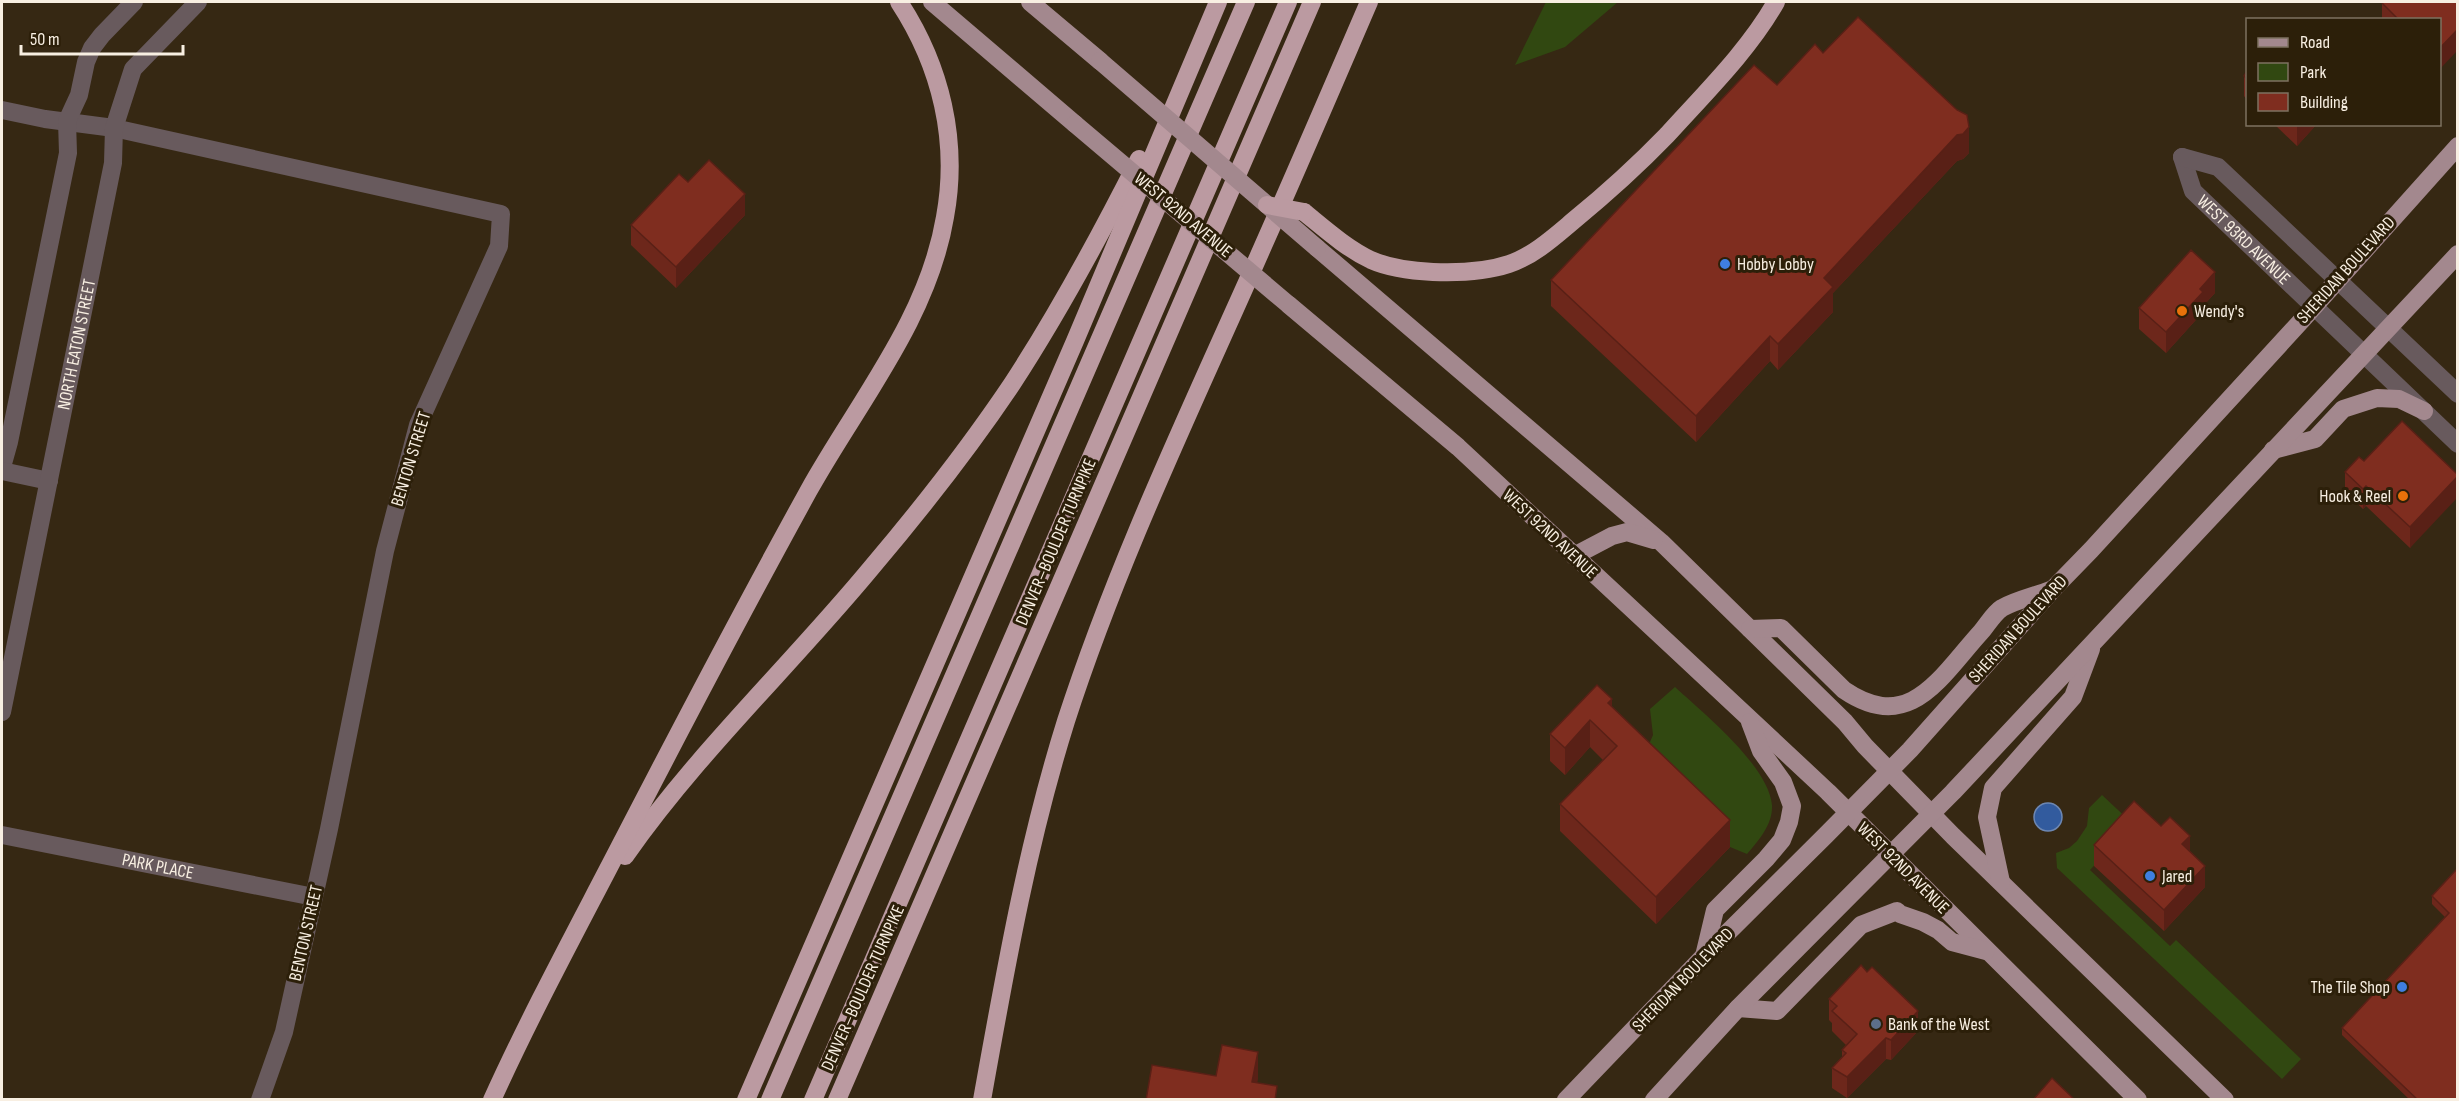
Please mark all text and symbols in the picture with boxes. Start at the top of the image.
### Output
scale bar [21,18,183,56]
legend [2246,18,2441,126]
text: 50 m [30,29,60,50]
text: Road [2300,32,2330,53]
text: Park [2300,62,2326,83]
text: Building [2300,92,2348,113]
street label: WEST 92ND AVENUE [1130,168,1236,262]
street label: WEST 93RD AVENUE [2193,190,2295,289]
street label: SHERIDAN BOULEVARD [2292,212,2400,328]
place label: Hobby Lobby [1737,254,1814,275]
marker: Hobby Lobby [1718,257,1732,271]
street label: NORTH EATON STREET [53,277,100,412]
place label: Wendy's [2194,301,2244,322]
marker: Wendy's [2175,304,2189,318]
street label: BENTON STREET [387,409,435,509]
street label: DENVER–BOULDER TURNPIKE [1011,455,1101,629]
street label: WEST 92ND AVENUE [1498,485,1602,583]
place label: Hook & Reel [2319,486,2391,507]
marker: Hook & Reel [2396,489,2410,503]
street label: SHERIDAN BOULEVARD [1964,571,2072,687]
street label: WEST 92ND AVENUE [1853,818,1953,918]
street label: PARK PLACE [120,849,196,883]
place label: Jared [2161,866,2192,887]
marker: Jared [2143,869,2157,883]
street label: BENTON STREET [285,883,327,983]
street label: DENVER–BOULDER TURNPIKE [817,902,909,1074]
street label: SHERIDAN BOULEVARD [1628,923,1738,1037]
place label: The Tile Shop [2311,977,2390,998]
marker: The Tile Shop [2395,980,2409,994]
place label: Bank of the West [1888,1014,1990,1035]
marker: Bank of the West [1869,1017,1883,1031]

